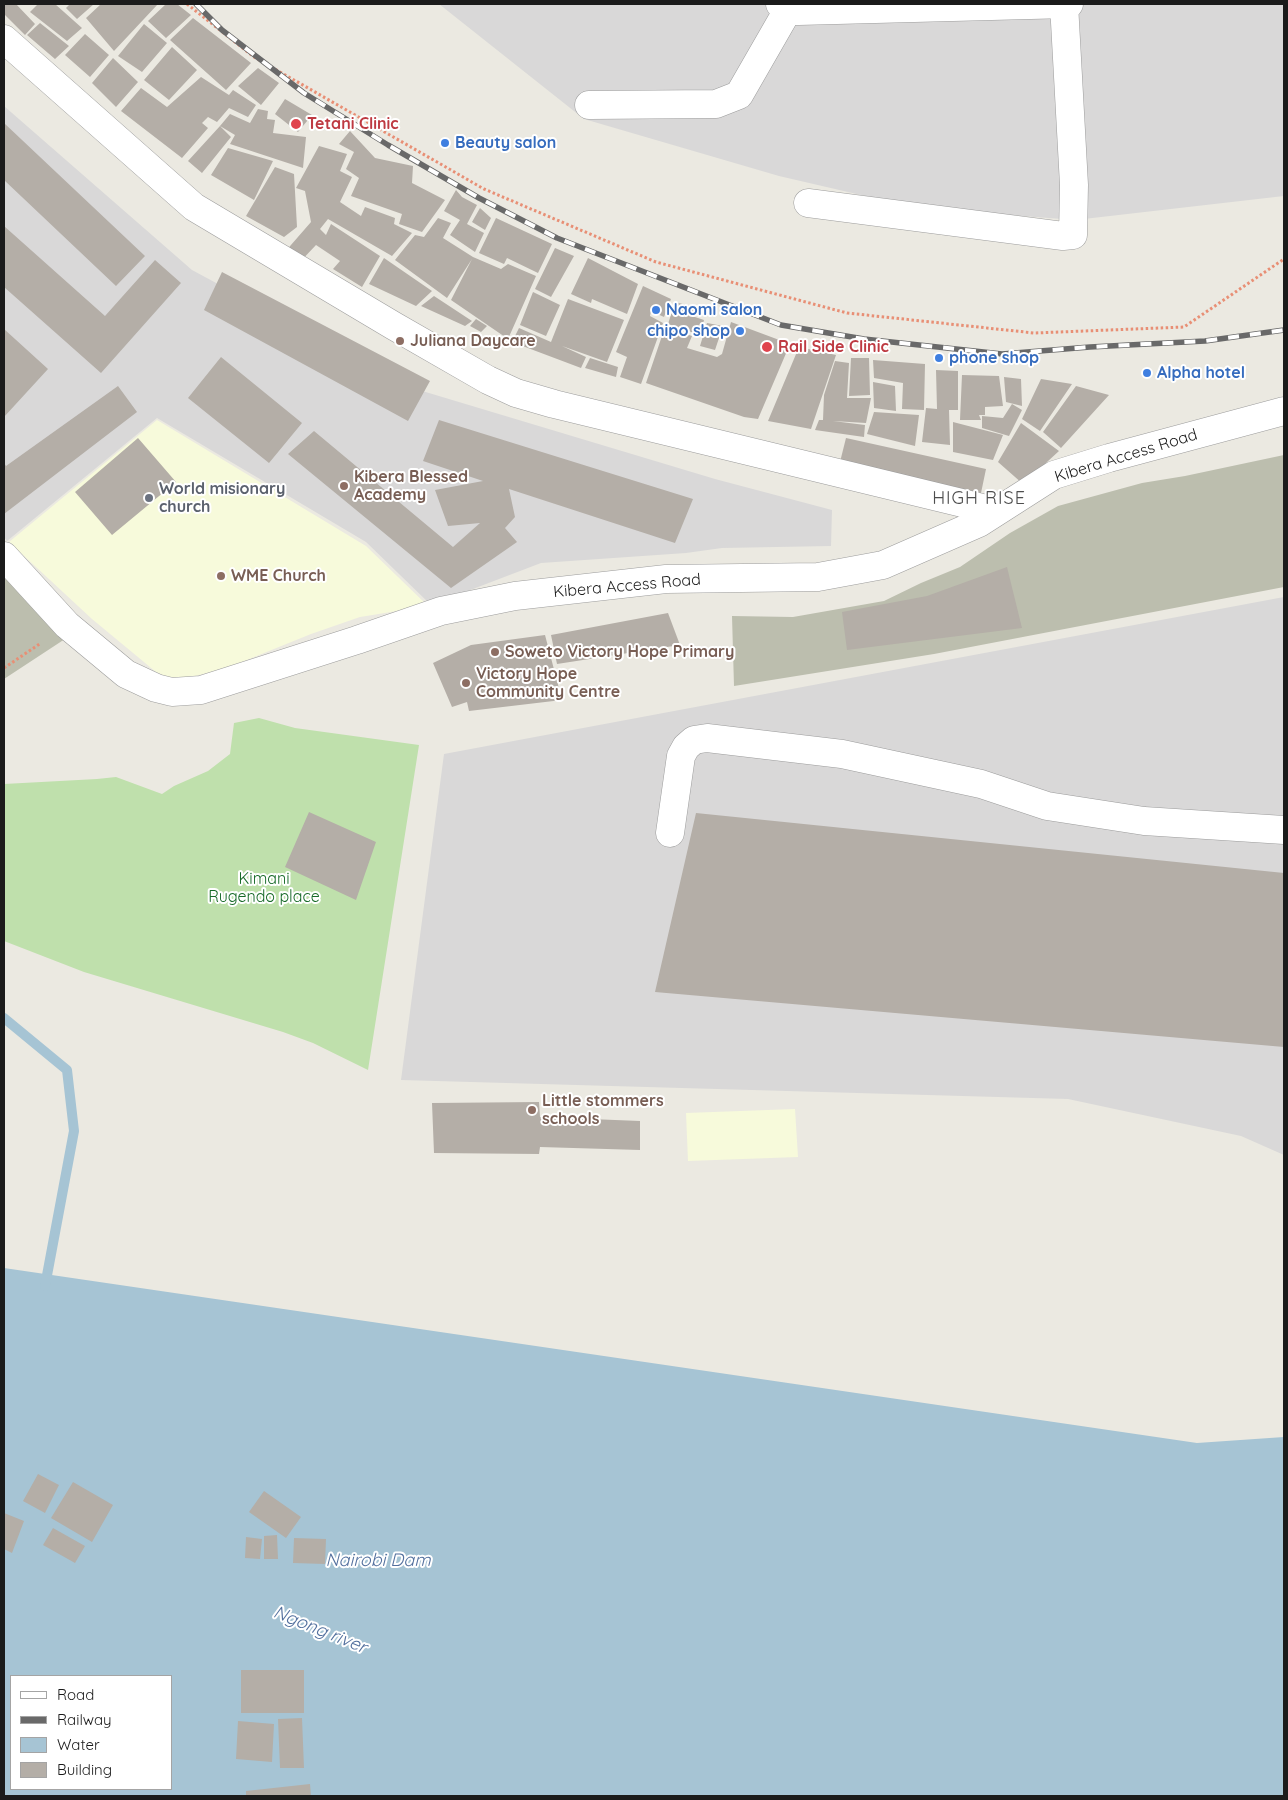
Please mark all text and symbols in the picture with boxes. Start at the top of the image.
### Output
place label: Tetani Clinic [307,114,399,134]
marker: Tetani Clinic [289,117,303,131]
place label: Beauty salon [455,133,556,153]
marker: Beauty salon [439,137,451,149]
place label: Naomi salon [666,300,762,320]
marker: Naomi salon [650,304,662,316]
place label: chipo shop [647,321,730,341]
marker: chipo shop [734,325,746,337]
place label: Juliana Daycare [410,331,536,351]
marker: Juliana Daycare [394,335,406,347]
place label: Rail Side Clinic [778,337,889,357]
marker: Rail Side Clinic [760,340,774,354]
place label: phone shop [949,348,1039,368]
marker: phone shop [933,352,945,364]
place label: Alpha hotel [1157,363,1245,383]
marker: Alpha hotel [1141,367,1153,379]
street label: Kibera Access Road [1052,425,1200,487]
place label: Kibera Blessed Academy [354,467,468,505]
place label: World misionary church [159,479,285,517]
marker: Kibera Blessed Academy [338,480,350,492]
district label: HIGH RISE [931,488,1027,510]
marker: World misionary church [143,492,155,504]
place label: WME Church [231,566,326,586]
marker: WME Church [215,570,227,582]
street label: Kibera Access Road [552,570,702,602]
place label: Soweto Victory Hope Primary [505,642,734,662]
marker: Soweto Victory Hope Primary [489,646,501,658]
place label: Victory Hope Community Centre [476,664,620,702]
marker: Victory Hope Community Centre [460,677,472,689]
park label: Kimani Rugendo place [208,869,320,907]
place label: Little stommers schools [542,1091,664,1129]
marker: Little stommers schools [526,1104,538,1116]
water label: Nairobi Dam [325,1550,431,1572]
water label: Ngong river [270,1601,370,1659]
legend [10,1675,172,1790]
text: Road [57,1685,94,1704]
text: Railway [57,1710,112,1729]
text: Water [57,1735,100,1754]
text: Building [57,1760,112,1779]

